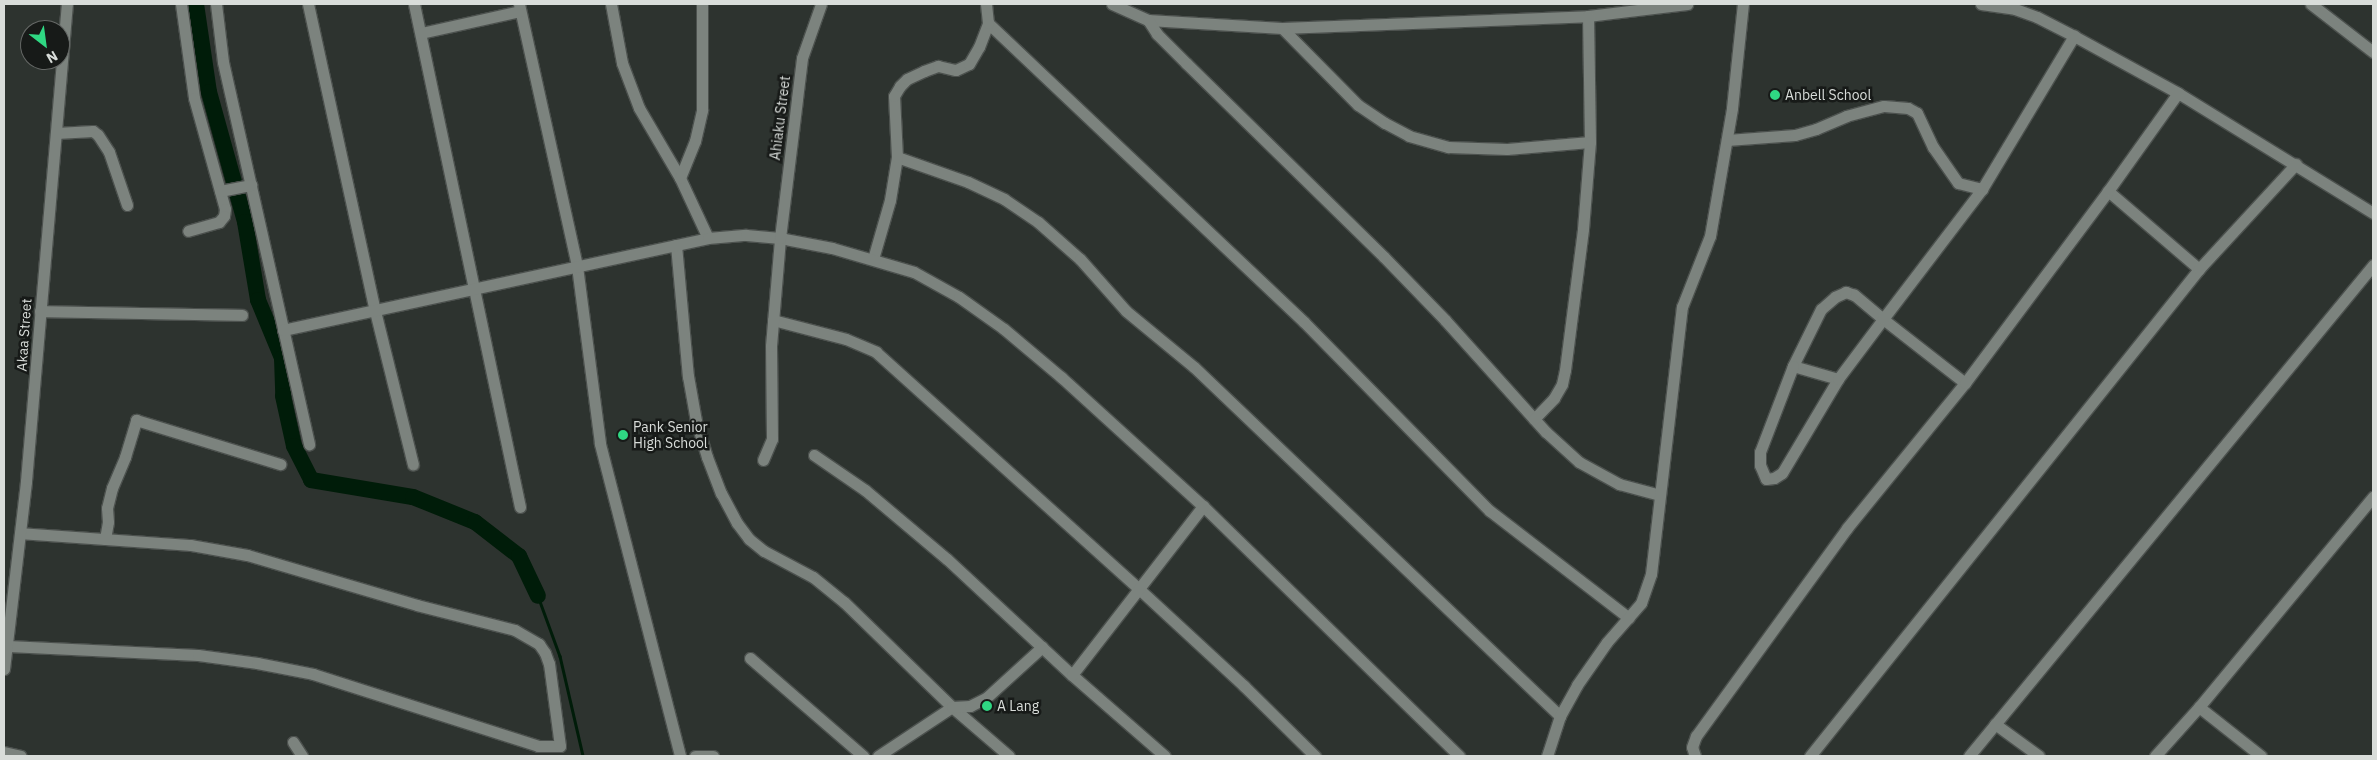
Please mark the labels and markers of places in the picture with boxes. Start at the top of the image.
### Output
place label: Anbell School [1785,87,1871,103]
marker: Anbell School [1769,89,1781,101]
place label: Pank Senior High School [633,419,708,452]
marker: Pank Senior High School [617,429,629,441]
place label: A Lang [997,698,1039,714]
marker: A Lang [981,700,993,712]

